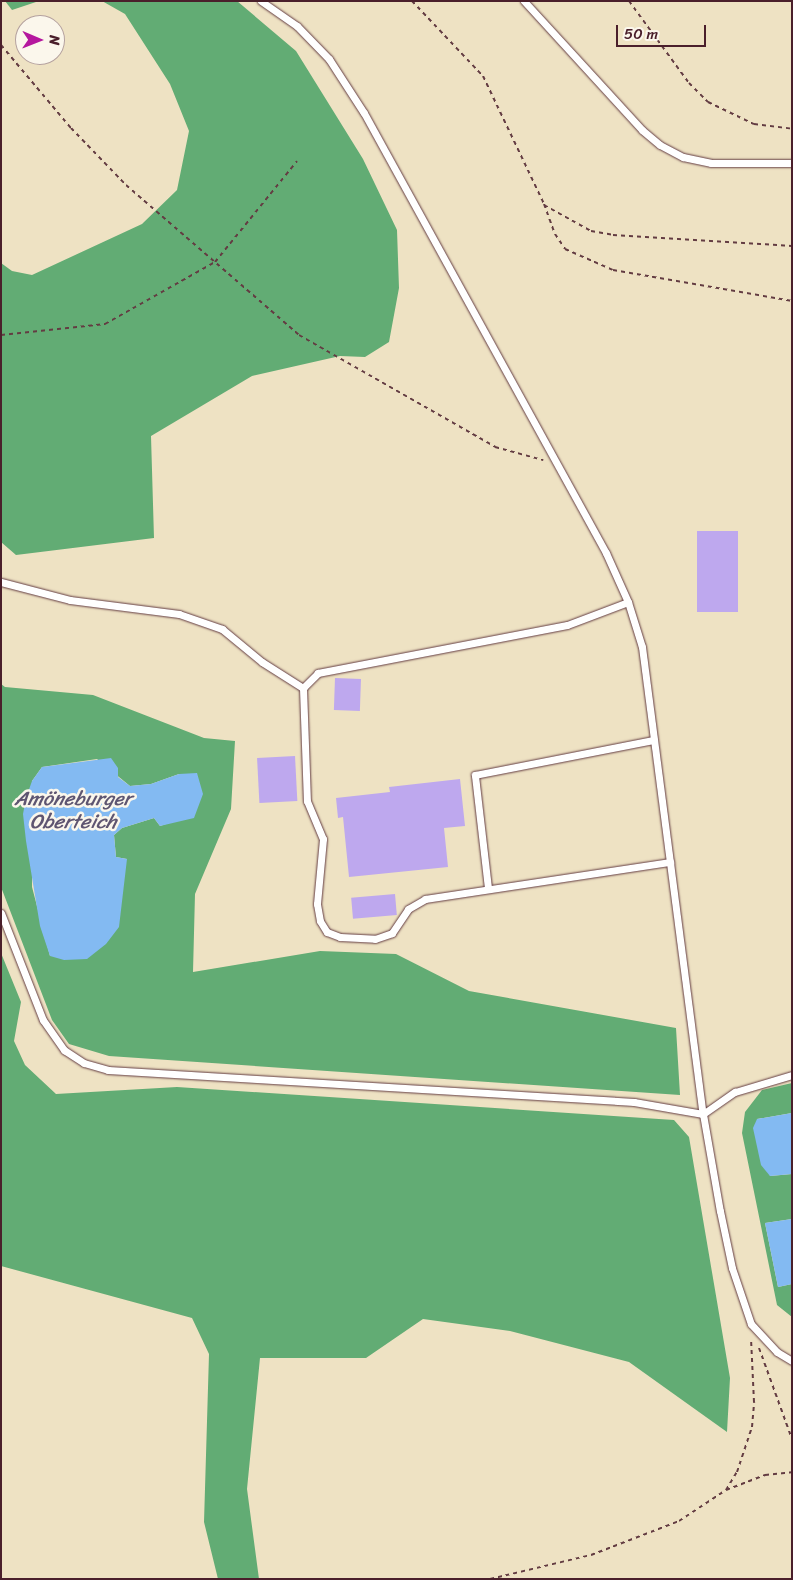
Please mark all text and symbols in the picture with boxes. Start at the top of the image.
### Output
north arrow [15,15,65,65]
scale bar [618,15,708,47]
text: 50 m [624,21,658,47]
text: N [42,35,67,45]
water label: Amöneburger Oberteich [14,787,132,834]

